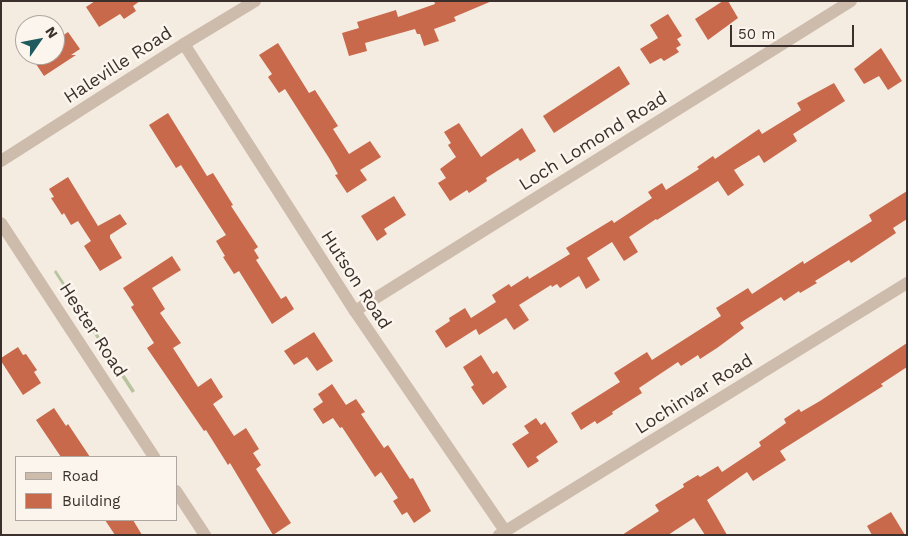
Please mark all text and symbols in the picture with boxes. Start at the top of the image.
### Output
north arrow [15,15,65,65]
scale bar [733,15,857,47]
street label: Haleville Road [60,22,176,108]
text: N [42,24,61,41]
text: 50 m [738,25,775,43]
street label: Loch Lomond Road [515,87,671,195]
street label: Hutson Road [316,227,396,333]
street label: Hester Road [54,279,132,381]
street label: Lochinvar Road [631,349,757,439]
legend [15,456,178,521]
text: Road [62,467,99,485]
text: Building [62,492,120,510]

